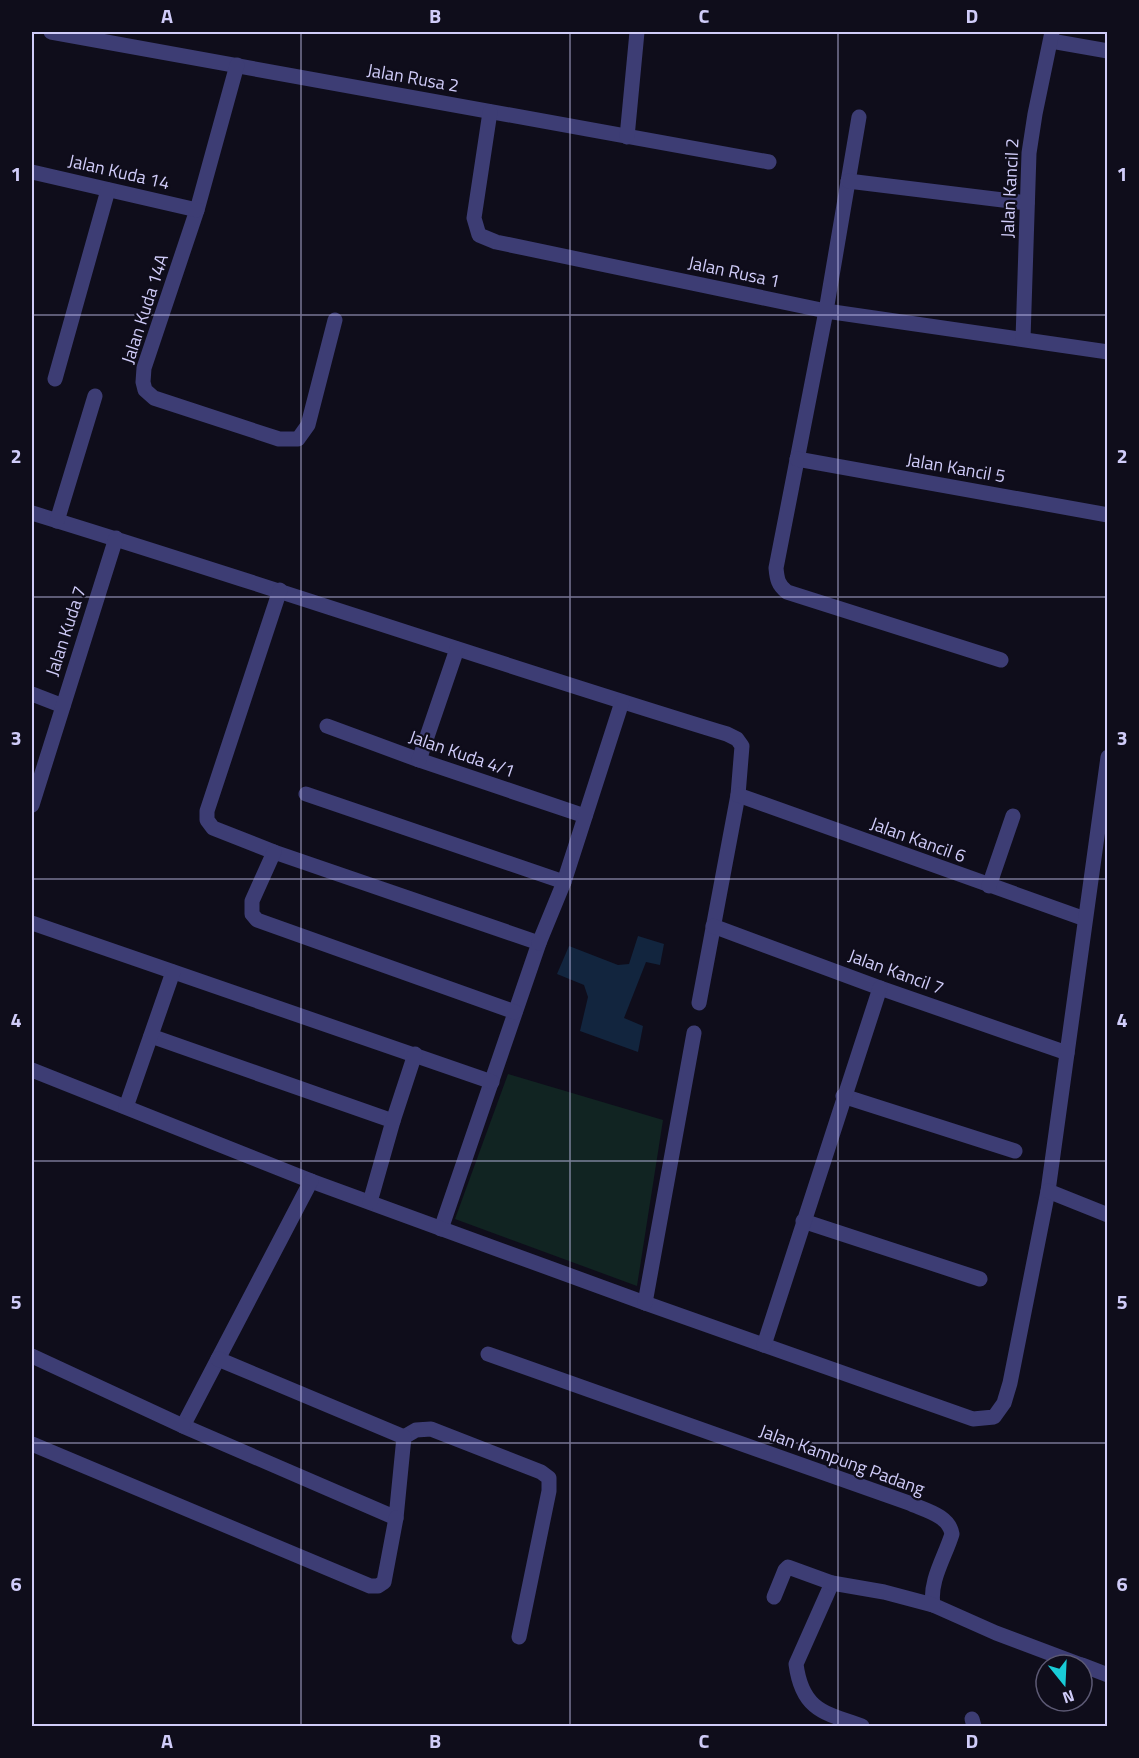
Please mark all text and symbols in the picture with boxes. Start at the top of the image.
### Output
text: A [161,0,173,31]
text: B [429,0,441,31]
text: C [699,0,710,31]
text: D [966,0,978,31]
street label: Jalan Rusa 2 [365,56,461,99]
street label: Jalan Kancil 2 [993,137,1026,239]
street label: Jalan Kuda 14 [66,147,172,196]
text: 1 [10,158,22,189]
text: 1 [1116,158,1128,189]
street label: Jalan Rusa 1 [686,249,782,294]
street label: Jalan Kuda 14A [114,250,175,367]
text: 2 [10,440,22,471]
text: 2 [1116,440,1128,471]
street label: Jalan Kancil 5 [905,446,1008,489]
street label: Jalan Kuda 7 [38,582,93,679]
text: 3 [10,722,22,753]
text: 3 [1116,722,1128,753]
street label: Jalan Kuda 4/1 [405,723,519,784]
street label: Jalan Kancil 6 [867,810,970,869]
street label: Jalan Kancil 7 [845,942,948,1001]
text: 4 [10,1004,22,1035]
text: 4 [1116,1004,1128,1035]
text: 5 [10,1286,22,1317]
text: 5 [1116,1286,1128,1317]
street label: Jalan Kampung Padang [756,1417,929,1502]
text: 6 [10,1568,22,1599]
text: 6 [1116,1568,1128,1599]
north arrow [1034,1653,1094,1713]
text: N [1060,1684,1078,1710]
text: A [161,1725,173,1756]
text: B [429,1725,441,1756]
text: C [699,1725,710,1756]
text: D [966,1725,978,1756]

